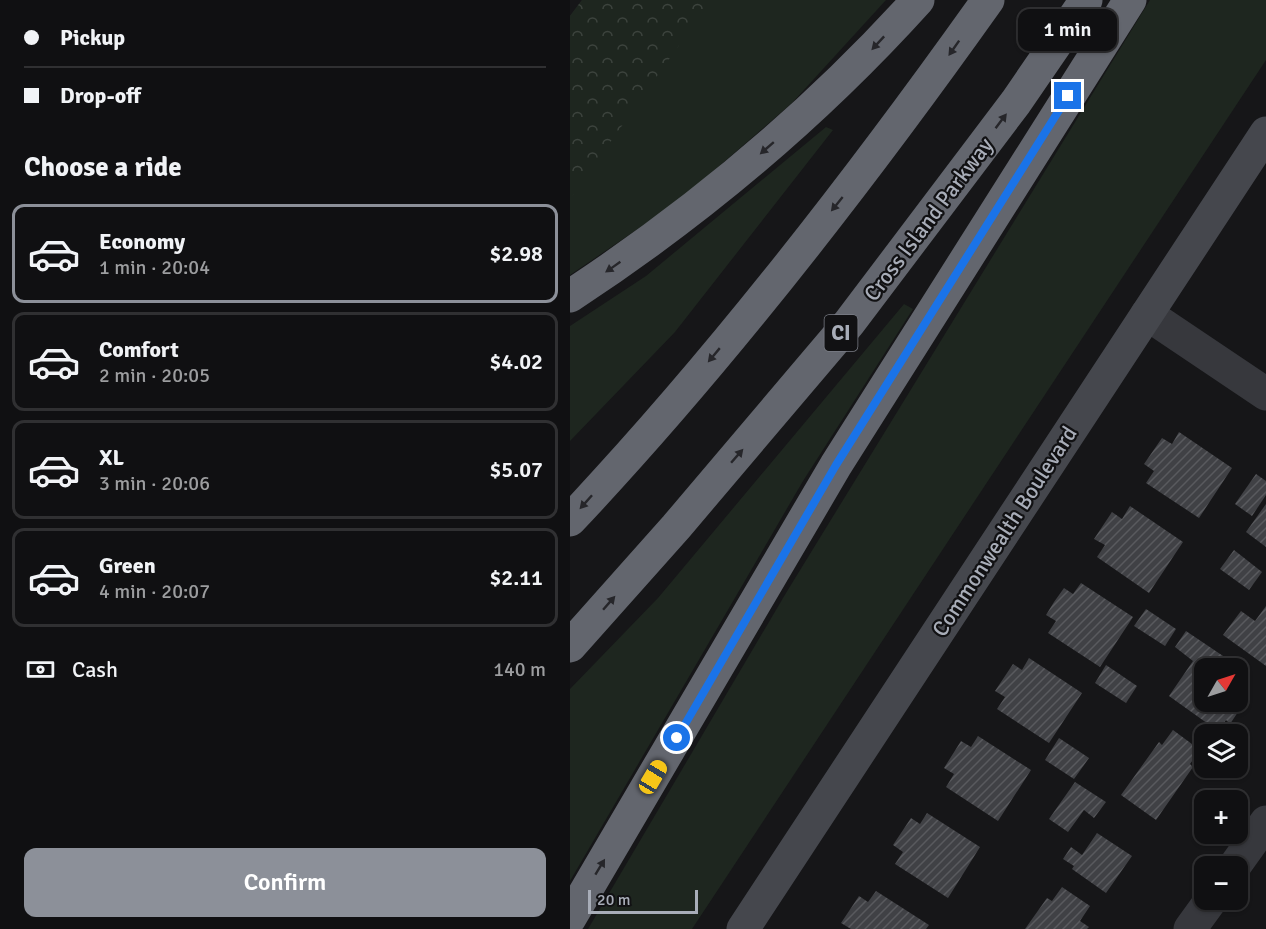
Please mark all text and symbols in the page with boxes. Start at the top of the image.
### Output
callout: 1 min [1018,9,1118,51]
text: 1 min [1044,17,1091,42]
text: Pickup [60,24,125,51]
one-way arrow [872,35,885,50]
one-way arrow [948,39,960,55]
text: Drop-off [60,82,141,109]
route end [1054,82,1081,109]
one-way arrow [995,114,1007,130]
street label: Cross Island Parkway [858,132,999,306]
one-way arrow [759,141,775,154]
text: Choose a ride [24,151,182,184]
one-way arrow [831,196,844,212]
icon: car [27,227,81,281]
text: Economy [99,228,185,255]
text: $2.98 [489,240,543,267]
text: 1 min · 20:04 [99,255,210,280]
one-way arrow [606,261,622,273]
road number: CI [824,315,858,351]
icon: car [27,335,81,389]
text: Comfort [99,336,179,363]
one-way arrow [708,347,721,362]
text: $4.02 [489,348,543,375]
text: 2 min · 20:05 [99,363,210,388]
street label: Commonwealth Boulevard [926,421,1083,642]
icon: car [27,443,81,497]
text: XL [99,444,124,471]
one-way arrow [730,449,743,464]
text: $5.07 [489,456,543,483]
text: 3 min · 20:06 [99,471,210,496]
one-way arrow [579,495,593,510]
icon: car [27,551,81,605]
text: Green [99,552,156,579]
text: $2.11 [489,564,543,591]
text: 4 min · 20:07 [99,579,210,604]
one-way arrow [603,595,616,611]
icon: cash [24,653,57,686]
text: Cash [72,656,118,683]
text: 140 m [493,657,546,682]
north arrow [1194,658,1248,712]
map controls [1194,658,1248,910]
route start [663,724,690,751]
button: layers [1194,724,1248,778]
car [636,757,670,797]
button: + [1194,790,1248,844]
button: Confirm [24,848,546,917]
button: − [1194,856,1248,910]
one-way arrow [595,858,605,875]
scale bar [588,887,698,914]
text: 20 m [597,890,631,910]

